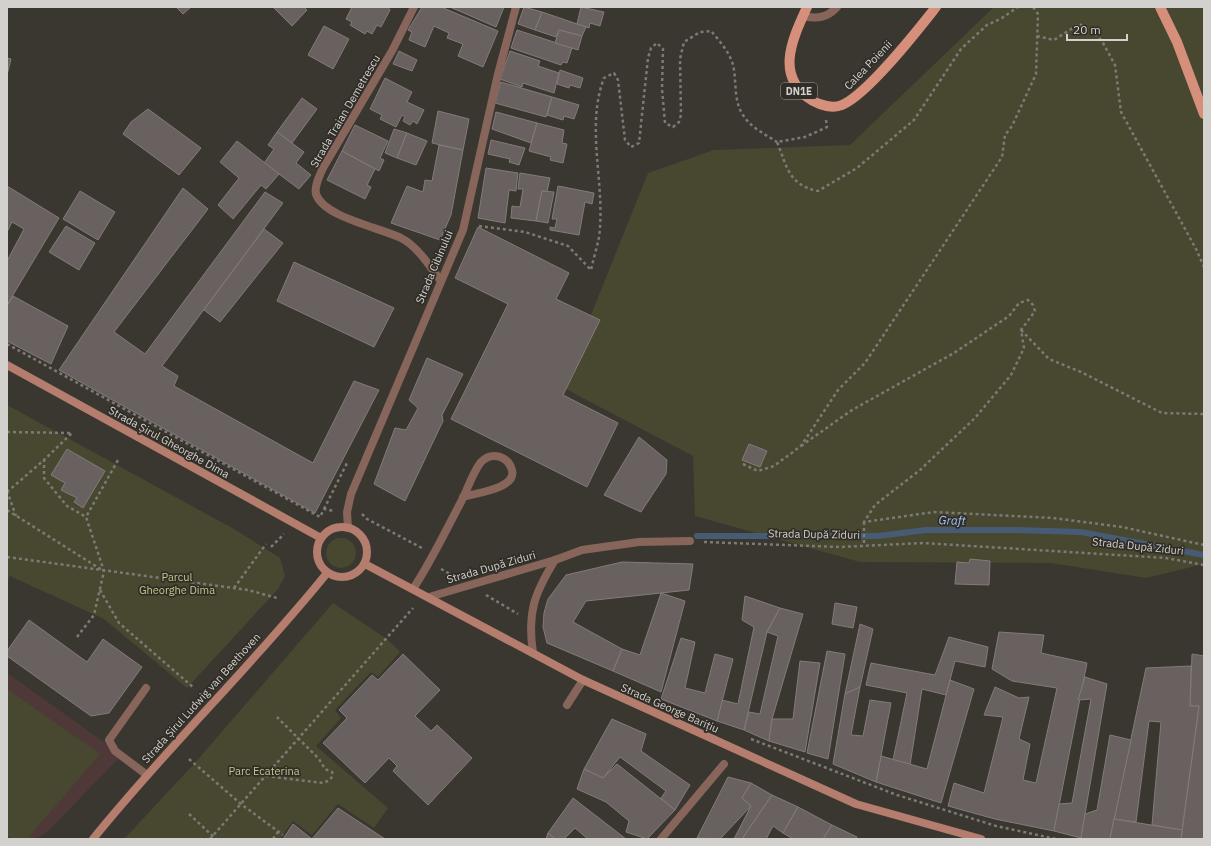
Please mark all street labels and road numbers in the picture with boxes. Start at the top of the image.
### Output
street label: Calea Poienii [841,37,895,93]
street label: Strada Traian Demetrescu [307,52,383,170]
road number: DN1E [781,83,817,99]
street label: Strada Cibinului [412,228,456,306]
street label: Strada Șirul Gheorghe Dima [106,403,232,481]
street label: Strada După Ziduri [768,526,860,542]
street label: Strada După Ziduri [1092,534,1184,558]
street label: Strada După Ziduri [445,548,537,586]
street label: Strada Șirul Ludwig van Beethoven [139,630,263,766]
street label: Strada George Barițiu [619,680,721,736]

